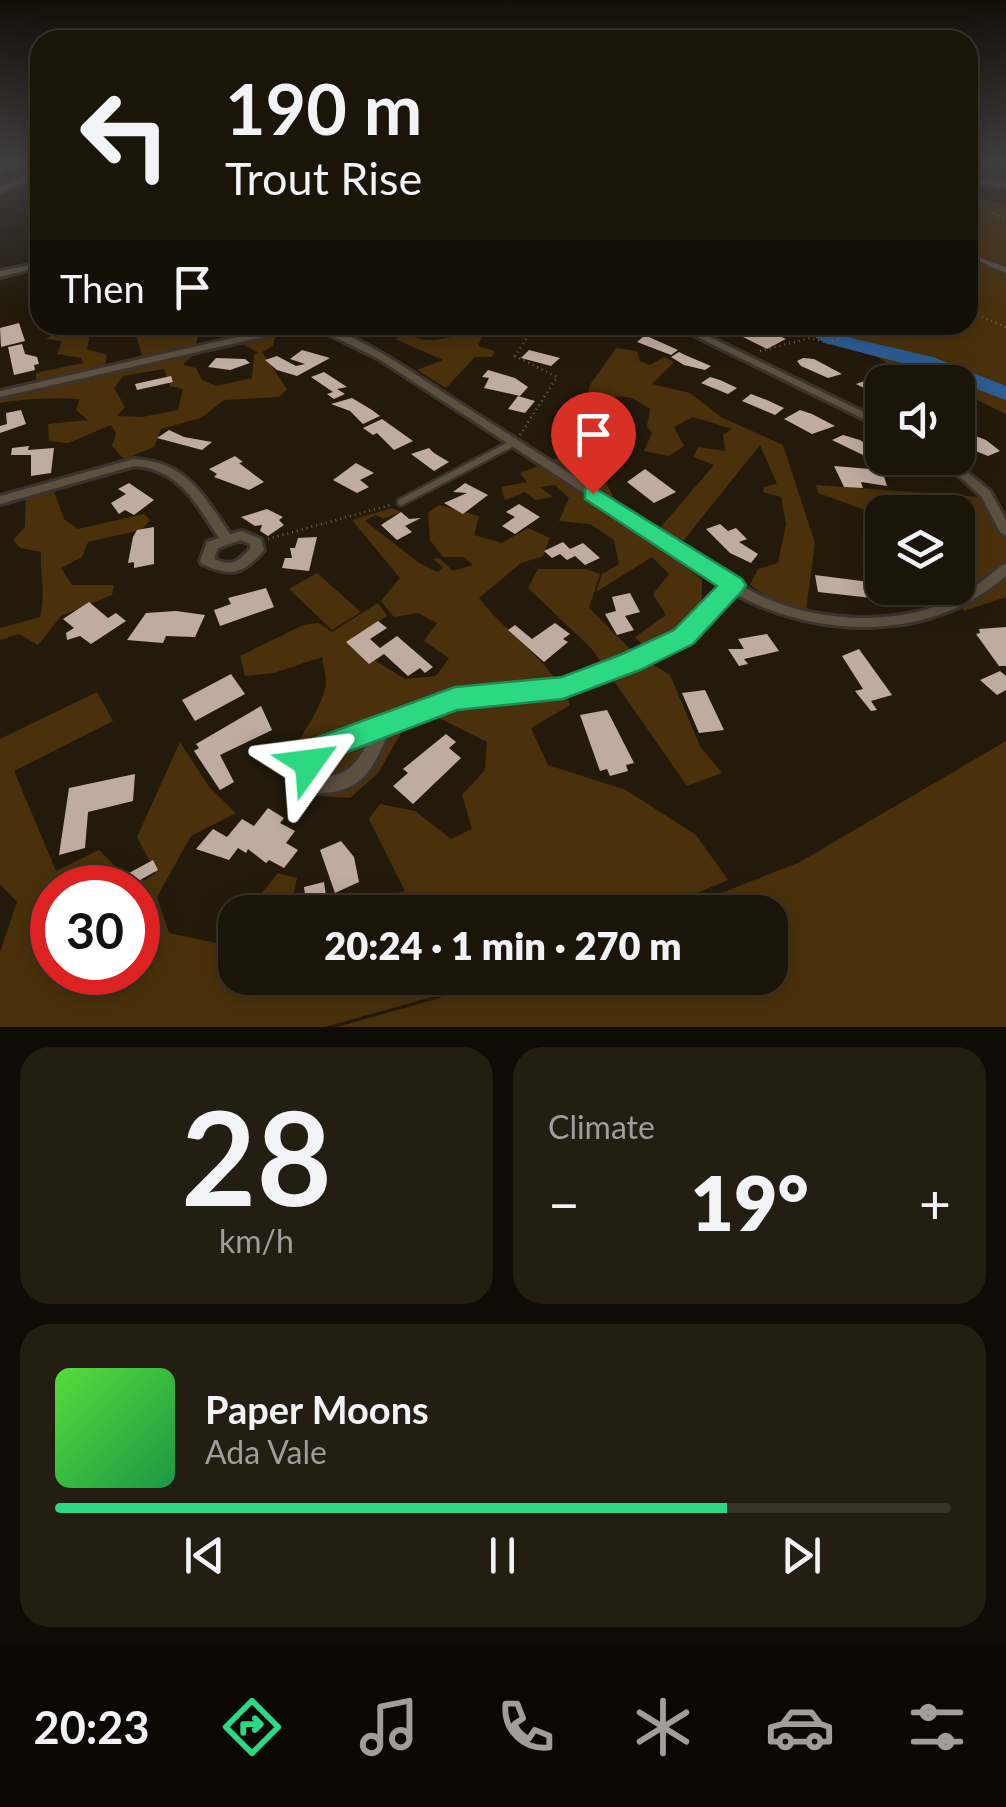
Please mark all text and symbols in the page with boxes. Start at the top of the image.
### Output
text: 190 m [225,66,422,150]
icon: left [60,70,190,200]
text: Trout Rise [225,151,422,205]
icon: arrive [165,260,220,315]
text: Then [60,265,145,311]
map controls [865,365,975,605]
button: sound [865,365,975,475]
pin [551,392,636,495]
icon: arrive [566,407,621,462]
button: layers [865,495,975,605]
position arrow [257,711,361,815]
speed limit sign: 30 [30,865,160,995]
text: 20:24 · 1 min · 270 m [324,922,682,968]
text: 28 [181,1078,332,1234]
text: Climate [548,1107,655,1146]
text: 19° [690,1157,809,1247]
text: − [548,1170,580,1236]
text: + [919,1170,951,1236]
text: km/h [219,1221,294,1260]
text: Paper Moons [205,1386,429,1432]
text: Ada Vale [205,1432,327,1471]
icon: previous [177,1528,232,1583]
icon: pause [475,1528,530,1583]
icon: next [774,1528,829,1583]
icon: directions [217,1692,287,1762]
icon: music [354,1692,424,1762]
icon: phone [491,1692,561,1762]
icon: climate [628,1692,698,1762]
icon: car [765,1692,835,1762]
icon: filters [902,1692,972,1762]
text: 20:23 [34,1700,150,1754]

